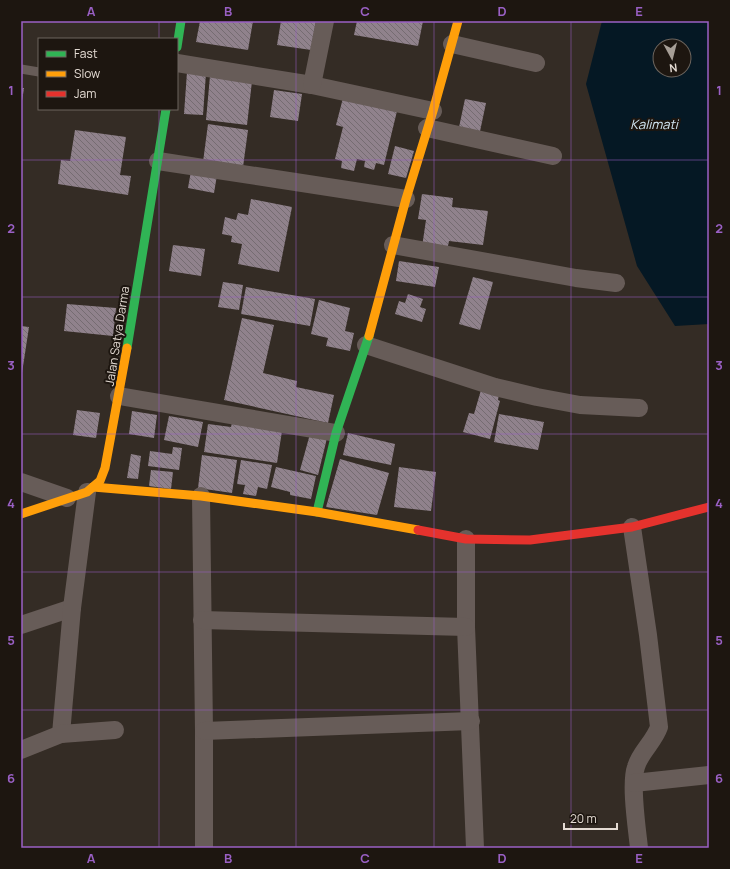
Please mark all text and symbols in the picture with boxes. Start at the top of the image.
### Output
text: A [87,2,96,20]
text: B [224,2,232,20]
text: C [360,2,370,20]
text: D [497,2,507,20]
text: E [635,2,643,20]
legend [38,38,178,110]
north arrow [652,38,692,78]
text: Fast [74,45,98,62]
text: N [668,60,678,76]
text: Slow [74,65,100,82]
text: 1 [8,81,14,99]
text: 1 [716,81,722,99]
text: Jam [74,85,96,102]
water label: Kalimati [630,115,680,133]
text: 2 [7,219,15,237]
text: 2 [715,219,723,237]
street label: Jalan Satya Darma [101,285,133,387]
text: 3 [7,356,15,374]
text: 3 [715,356,723,374]
text: 4 [7,494,15,512]
text: 4 [715,494,723,512]
text: 5 [7,631,15,649]
text: 5 [715,631,723,649]
text: 6 [7,769,15,787]
text: 6 [715,769,723,787]
scale bar [564,805,617,831]
text: 20 m [570,810,597,827]
text: A [87,849,96,867]
text: B [224,849,232,867]
text: C [360,849,370,867]
text: D [497,849,507,867]
text: E [635,849,643,867]

